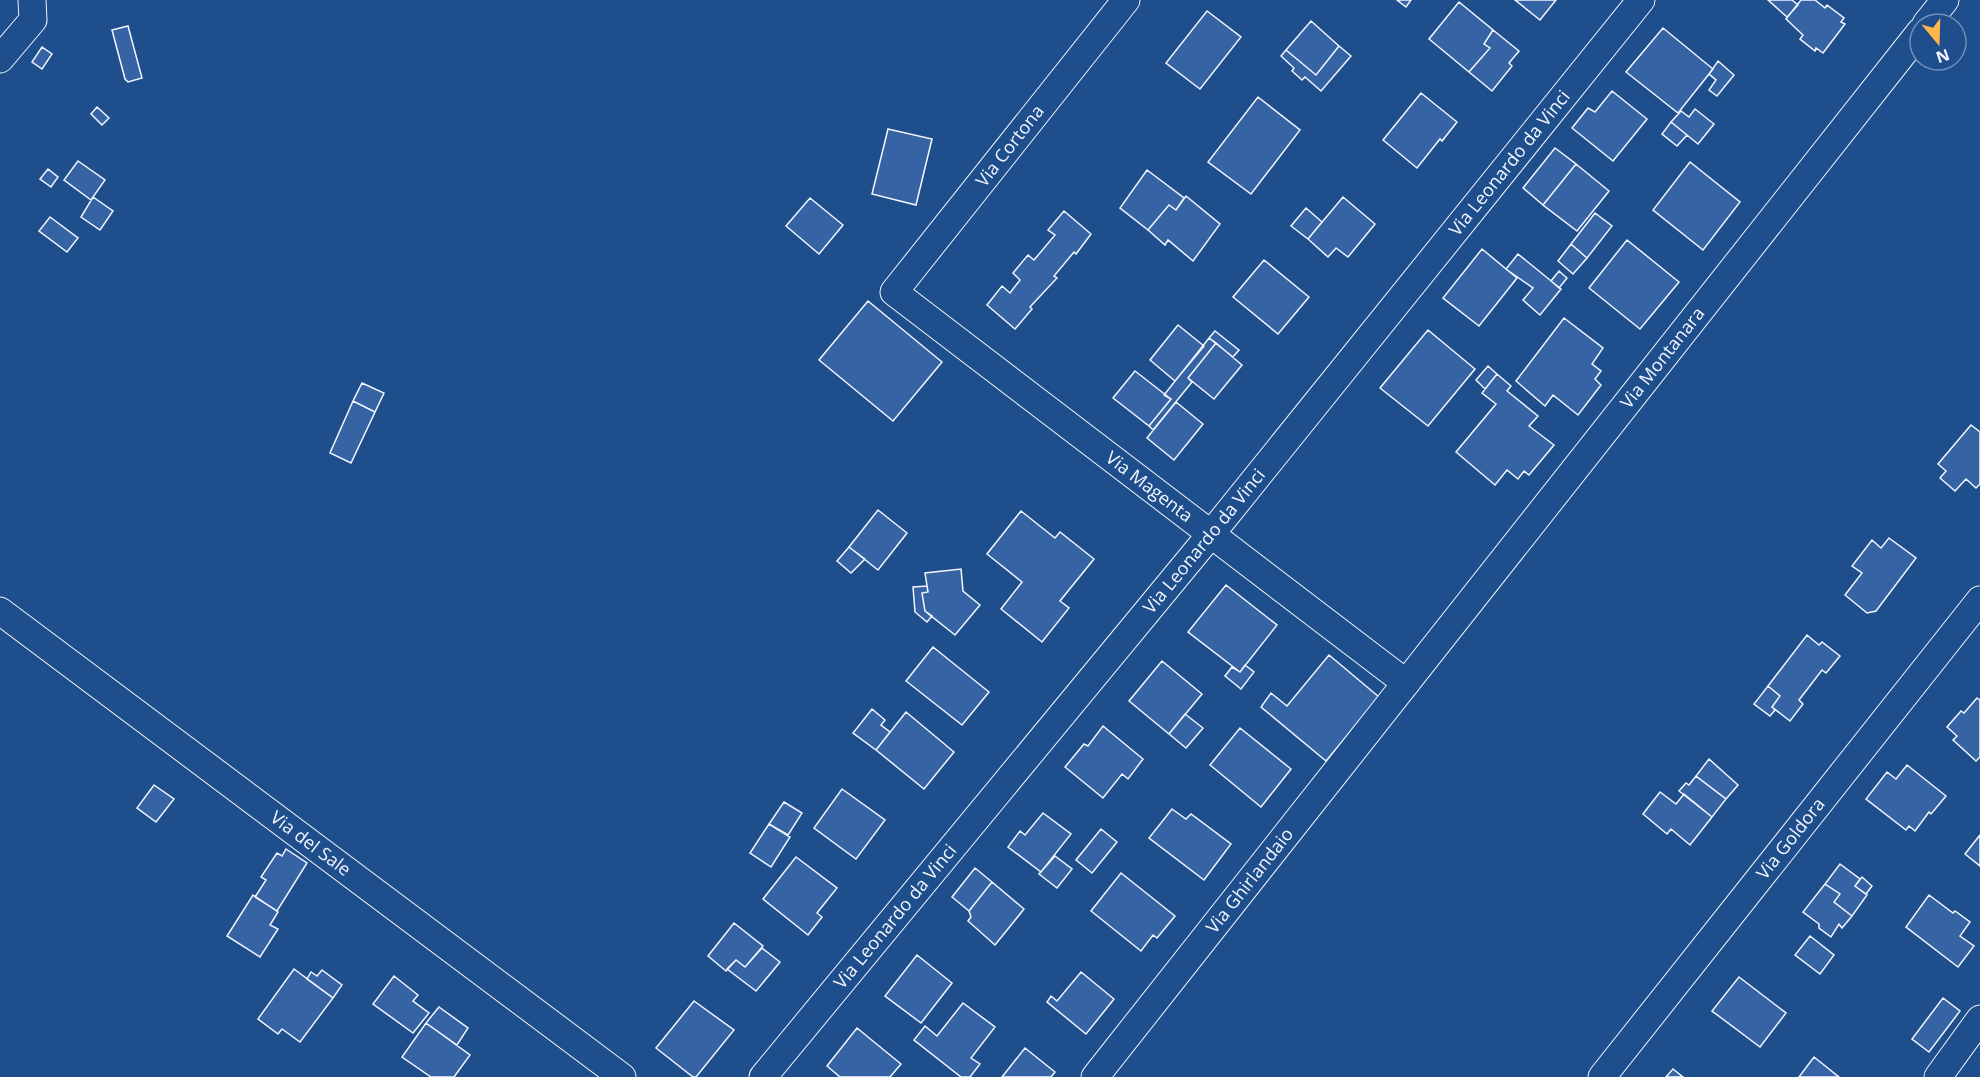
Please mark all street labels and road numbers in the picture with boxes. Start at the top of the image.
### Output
street label: Via Leonardo da Vinci [1443,85,1575,240]
street label: Via Cortona [970,99,1049,191]
street label: Via Montanara [1614,302,1709,413]
street label: Via Magenta [1101,445,1198,527]
street label: Via Leonardo da Vinci [1137,463,1270,618]
street label: Via Goldora [1750,792,1830,884]
street label: Via del Sale [266,805,356,881]
street label: Via Ghirlandaio [1200,822,1298,938]
street label: Via Leonardo da Vinci [828,839,961,993]

